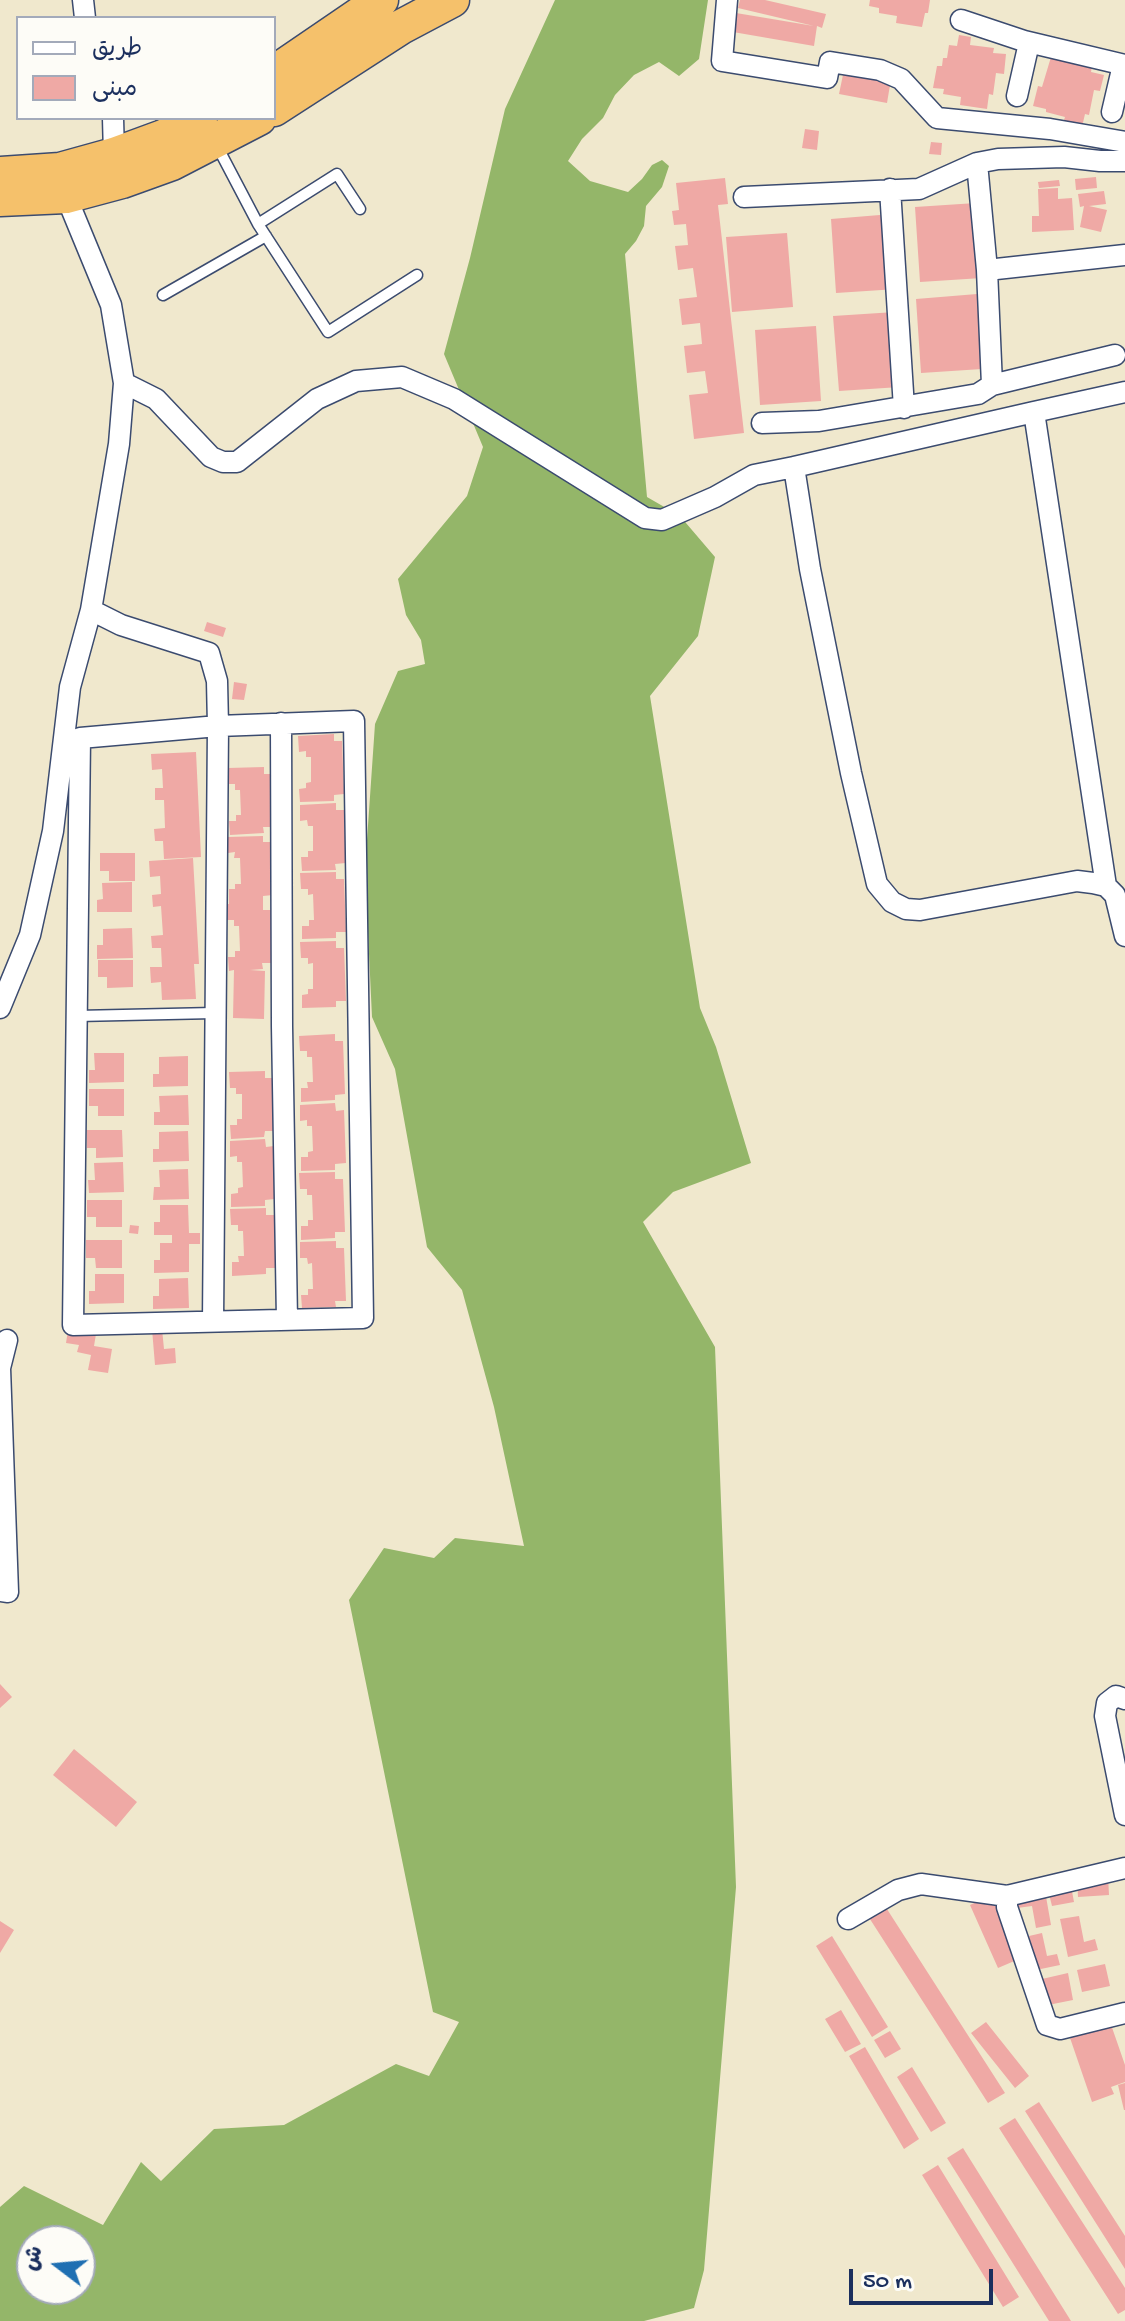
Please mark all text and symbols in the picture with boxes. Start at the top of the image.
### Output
legend [16,16,276,120]
text: طريق [92,36,142,65]
text: مبنى [92,76,137,105]
north arrow [16,2225,96,2305]
text: ش [19,2244,51,2274]
scale bar [853,2253,997,2303]
text: 50 m [863,2268,912,2297]

